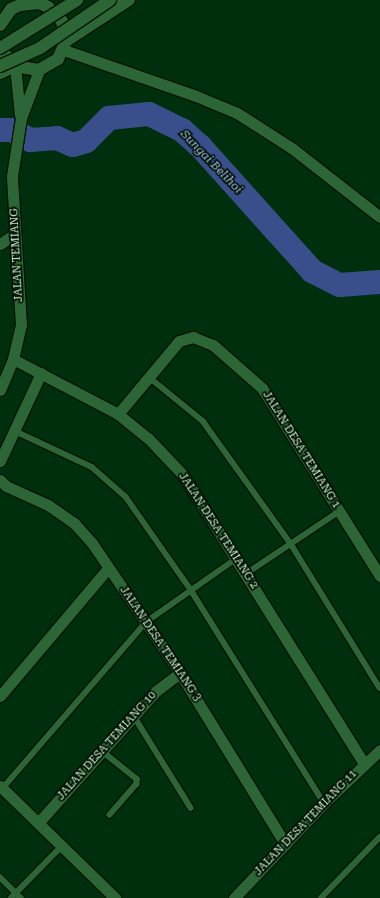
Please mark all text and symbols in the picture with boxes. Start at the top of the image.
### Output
water label: Sungai Belihoi [177,127,245,197]
street label: JALAN TEMIANG [8,208,26,302]
street label: JALAN DESA TEMIANG 1 [259,389,343,511]
street label: JALAN DESA TEMIANG 2 [176,471,260,591]
street label: JALAN DESA TEMIANG 3 [117,584,203,704]
street label: JALAN DESA TEMIANG 10 [55,689,159,803]
street label: JALAN DESA TEMIANG 11 [252,767,360,879]

